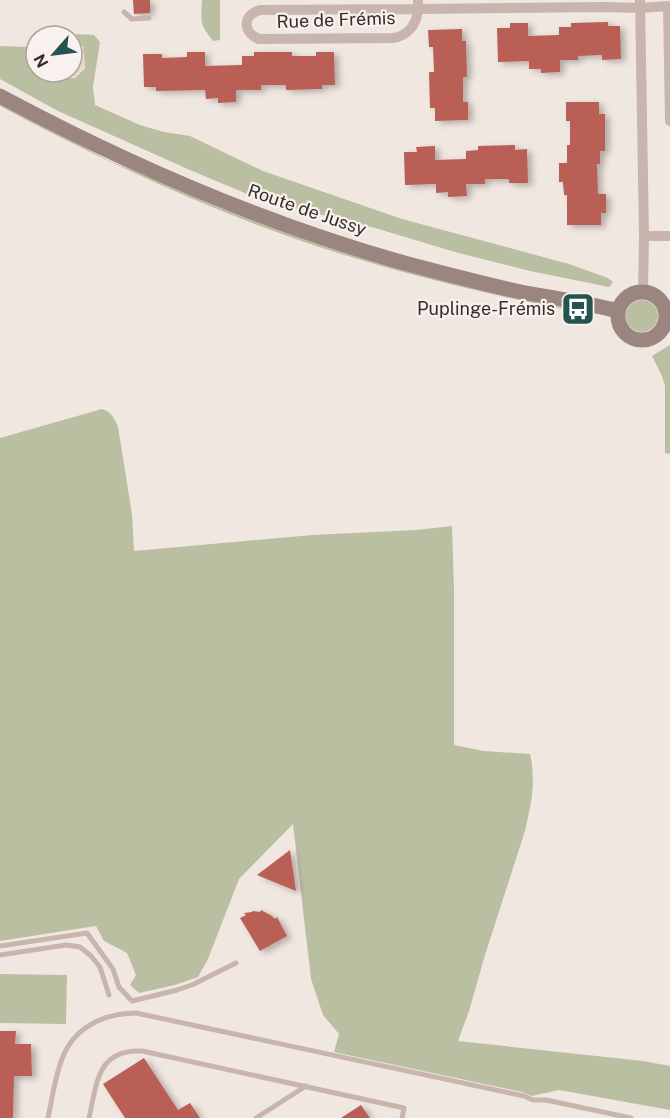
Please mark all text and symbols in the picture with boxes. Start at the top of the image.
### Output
street label: Rue de Frémis [276,7,396,32]
north arrow [24,24,84,84]
text: N [30,51,53,71]
street label: Route de Jussy [245,179,369,240]
bus stop icon: Puplinge-Frémis [560,291,596,327]
place label: Puplinge-Frémis [417,298,555,319]

